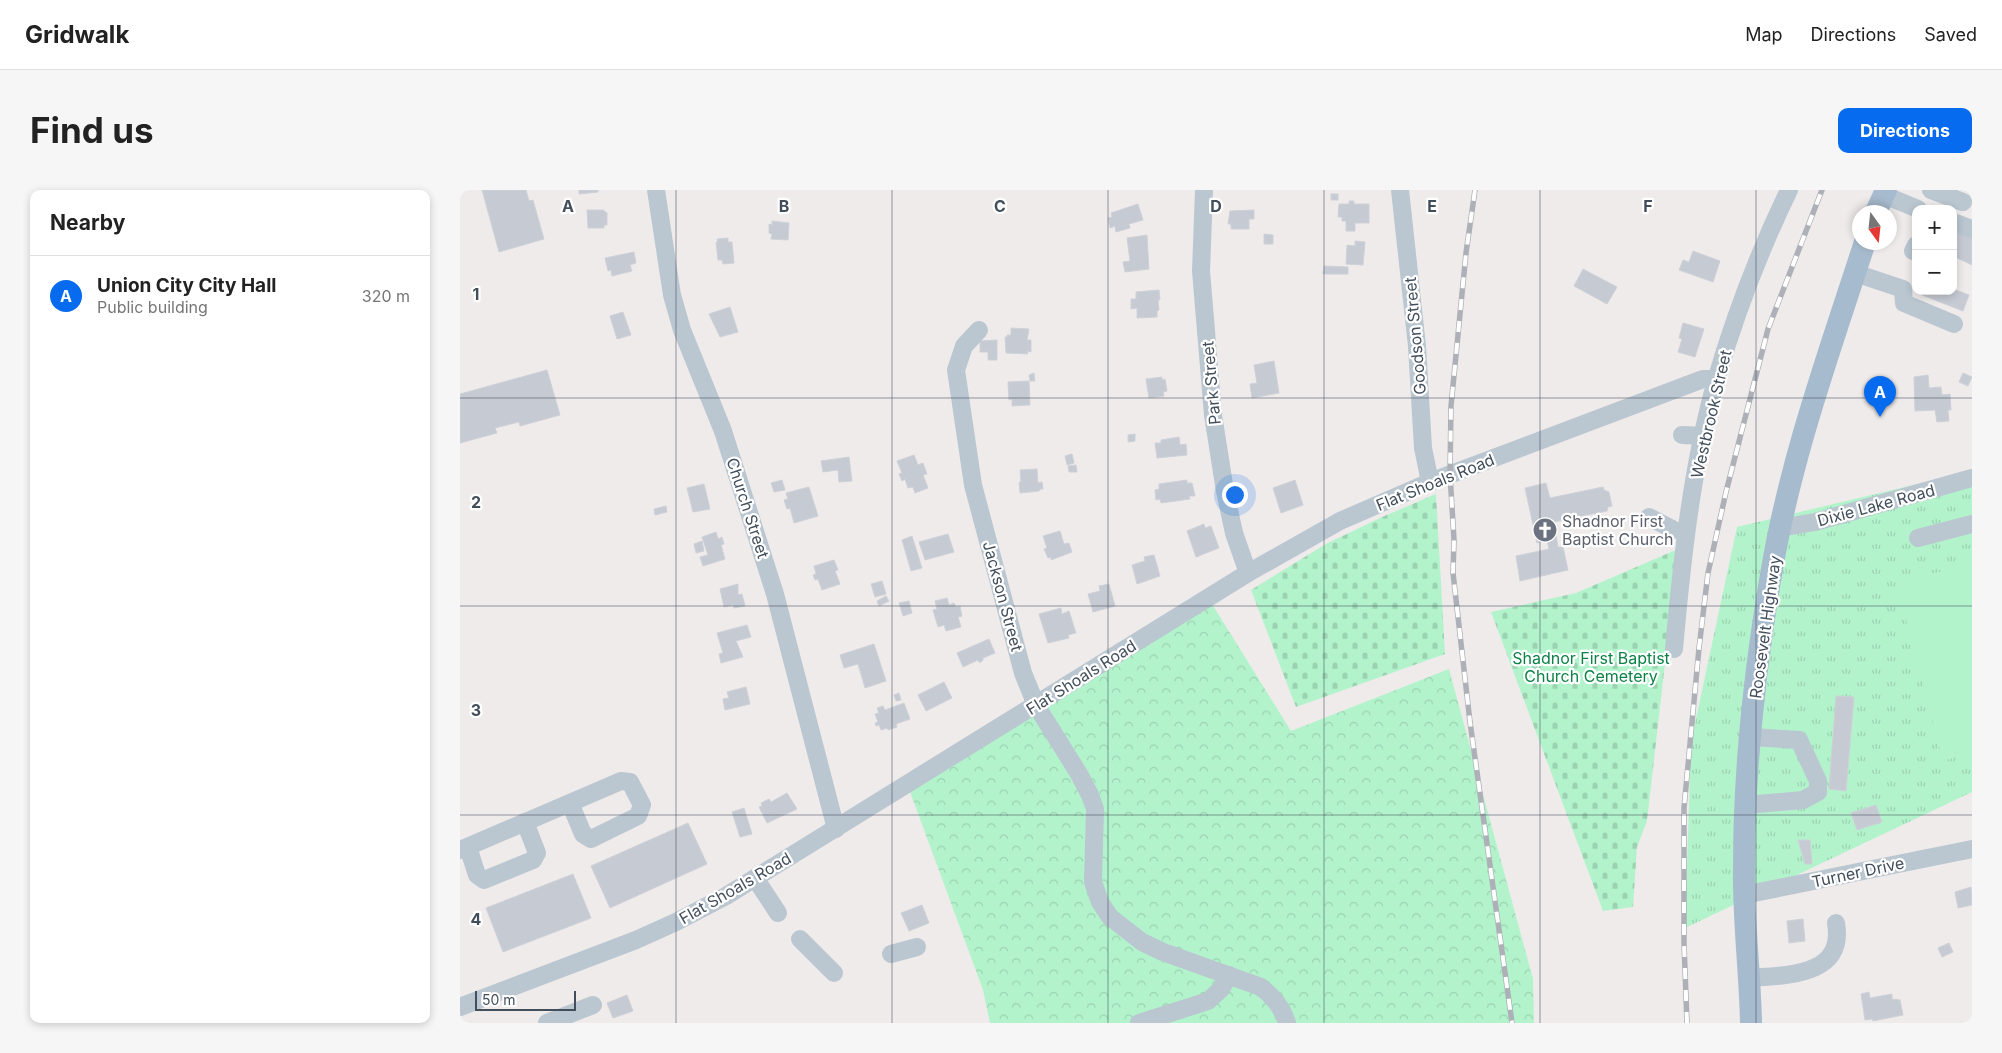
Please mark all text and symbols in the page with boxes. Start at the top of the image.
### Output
text: Gridwalk [25,20,129,49]
text: Map [1745,24,1783,45]
text: Directions [1811,24,1896,45]
text: Saved [1924,24,1977,45]
button: Directions [1838,108,1972,153]
text: Find us [30,109,154,151]
text: A [562,196,574,216]
text: B [779,196,789,216]
text: C [994,196,1006,216]
text: D [1210,196,1222,216]
text: E [1427,196,1437,216]
text: F [1643,196,1653,216]
north arrow [1852,205,1897,250]
map controls [1912,205,1957,295]
button: + [1912,205,1957,250]
text: Nearby [50,210,125,235]
button: − [1912,250,1957,295]
text: Union City City Hall [97,274,276,297]
street label: Goodson Street [1400,276,1430,396]
text: 1 [473,284,479,304]
text: A [60,286,72,306]
text: 320 m [362,286,410,306]
text: Public building [97,297,208,317]
street label: Park Street [1197,340,1225,426]
street label: Westbrook Street [1687,348,1735,480]
pin: A [1864,376,1896,417]
street label: Flat Shoals Road [1373,449,1497,515]
street label: Church Street [722,455,774,561]
street label: Dixie Lake Road [1815,480,1937,530]
your location [1222,482,1248,508]
text: 2 [471,492,481,512]
place label: Shadnor First Baptist Church [1562,511,1674,549]
church icon: Shadnor First Baptist Church [1532,517,1558,543]
street label: Jackson Street [979,539,1027,653]
street label: Roosevelt Highway [1745,554,1785,700]
street label: Flat Shoals Road [1022,635,1140,719]
park label: Shadnor First Baptist Church Cemetery [1512,648,1670,686]
text: 3 [471,700,481,720]
street label: Flat Shoals Road [675,848,795,928]
street label: Turner Drive [1810,852,1906,892]
text: 4 [471,909,482,929]
scale bar [475,988,576,1011]
text: 50 m [482,991,516,1008]

